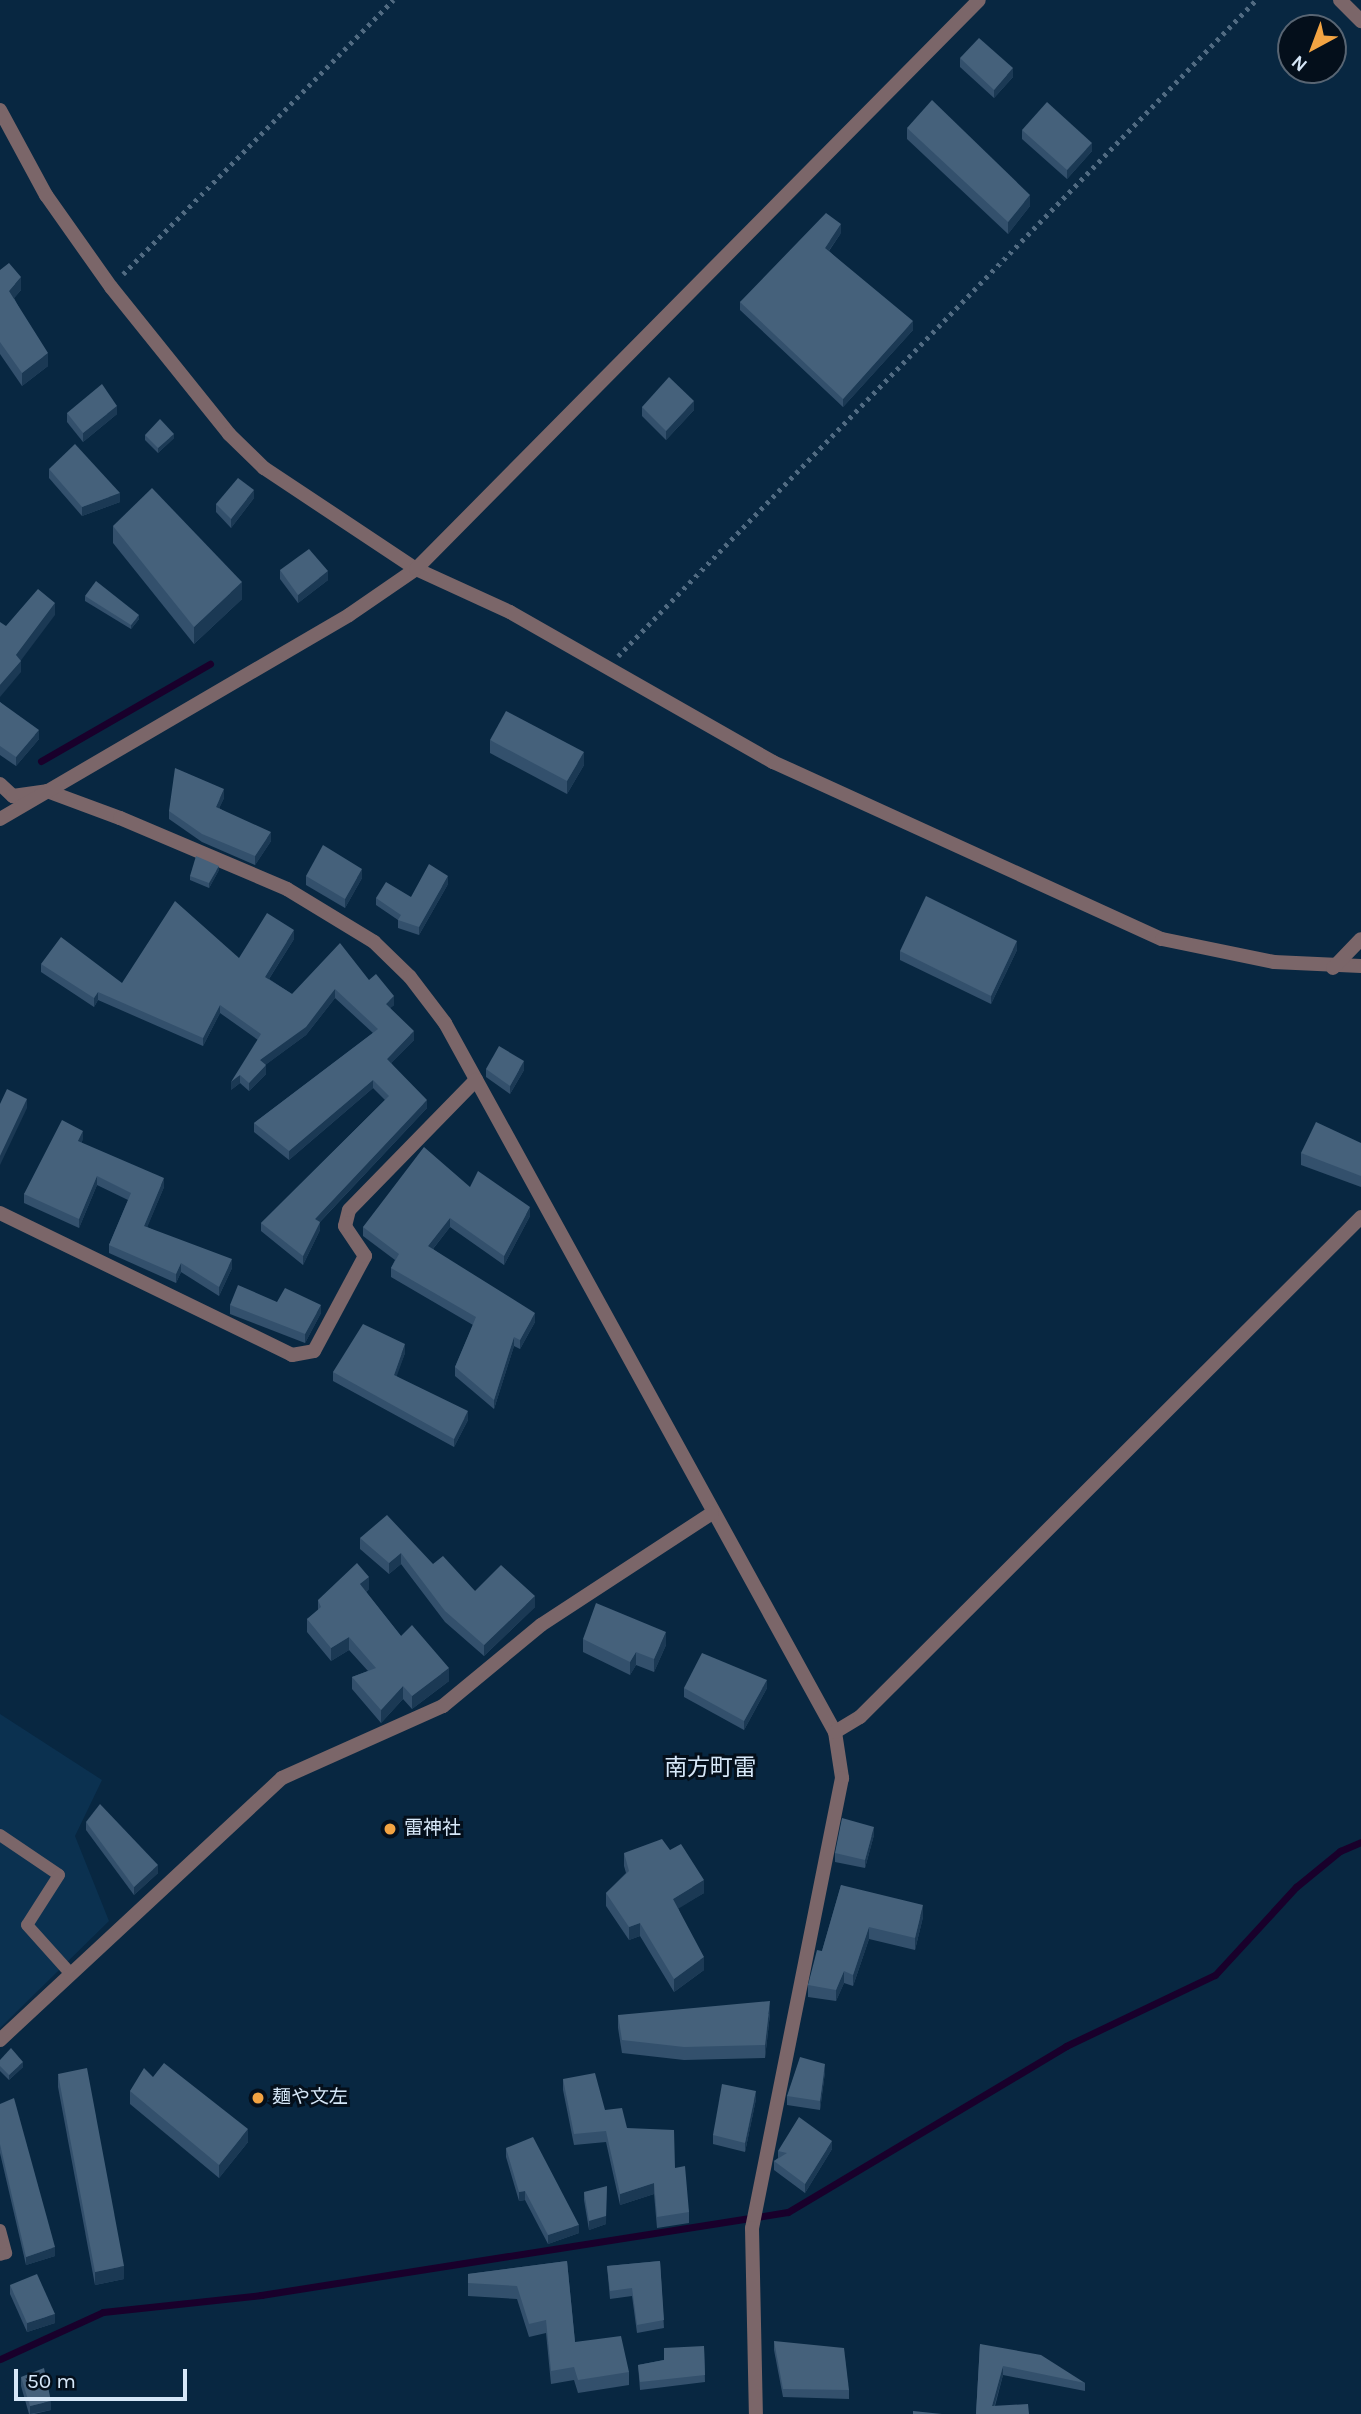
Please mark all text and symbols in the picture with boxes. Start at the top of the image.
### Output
north arrow [1277,14,1347,84]
text: N [1287,51,1312,76]
district label: 南方町雷 [664,1754,756,1782]
place label: 雷神社 [404,1818,461,1840]
marker: 雷神社 [382,1821,398,1837]
place label: 麺や文左 [272,2087,348,2109]
marker: 麺や文左 [250,2090,266,2106]
scale bar [18,2354,191,2398]
text: 50 m [27,2369,76,2393]

